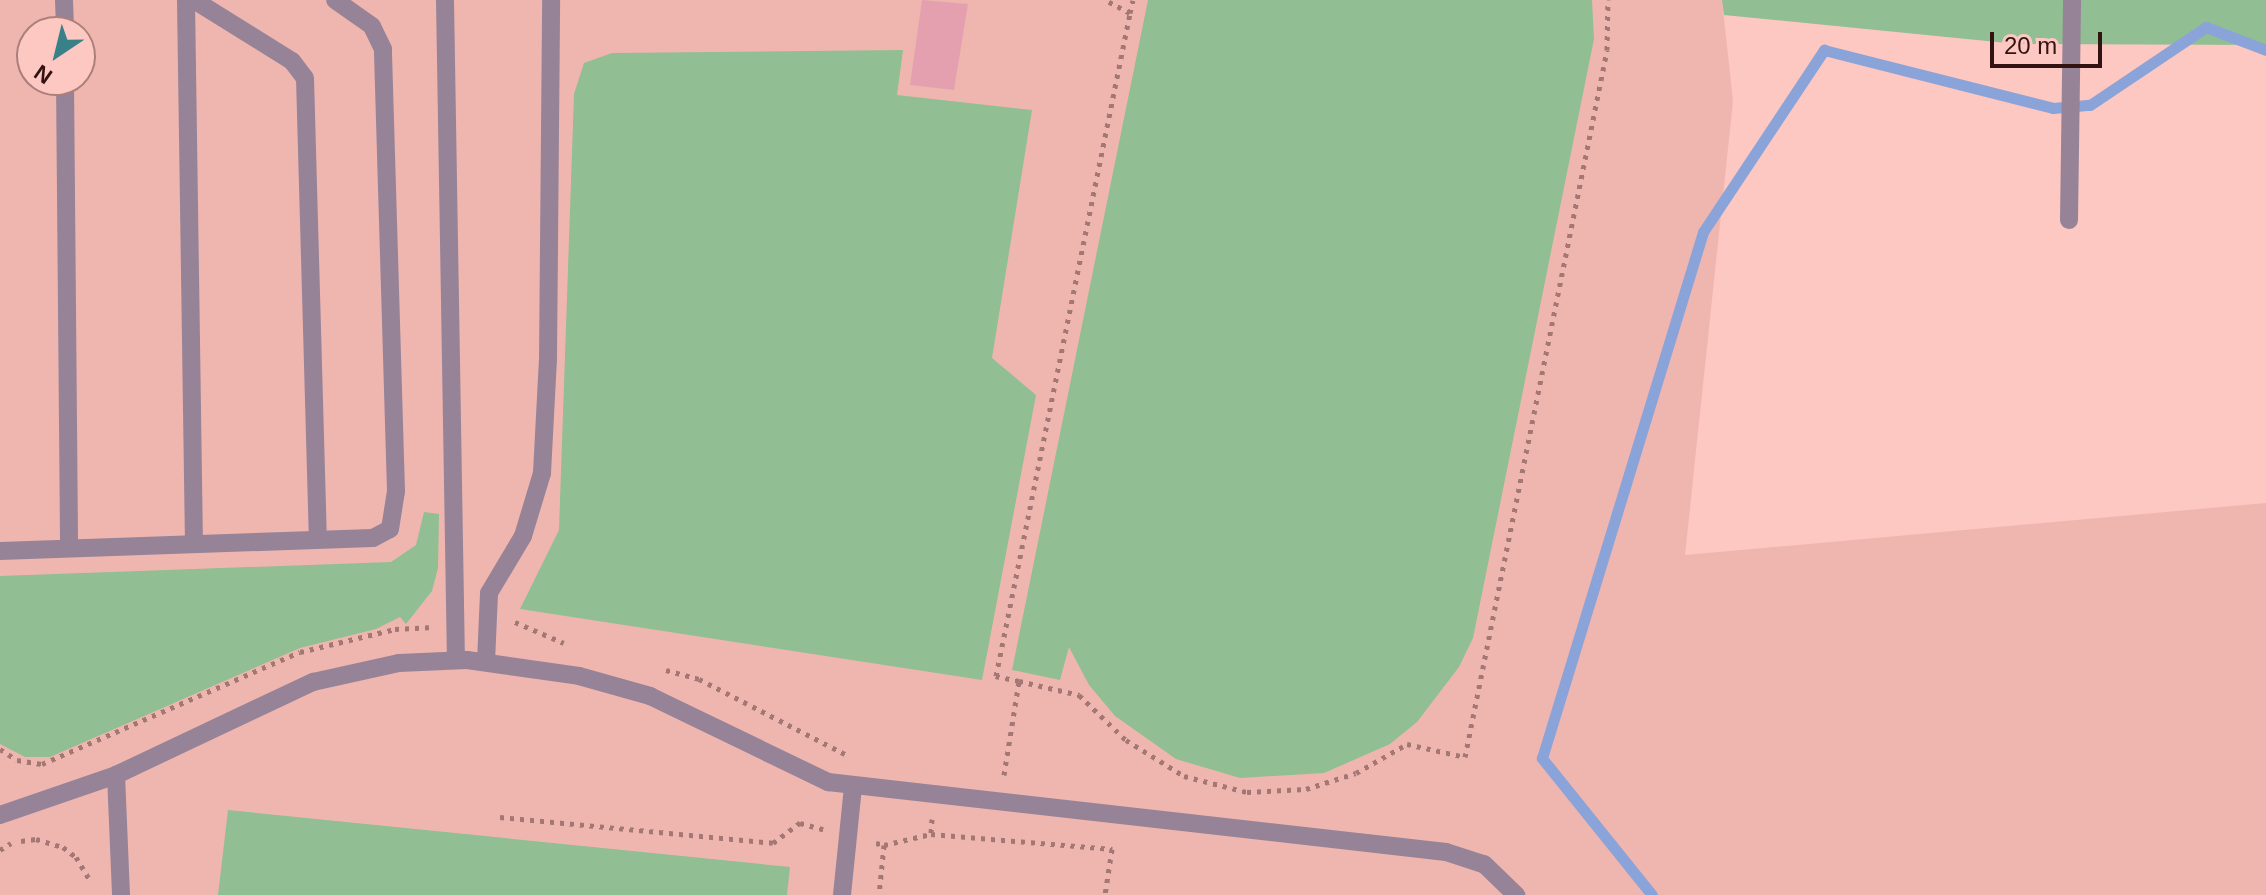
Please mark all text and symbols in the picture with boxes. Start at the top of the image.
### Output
north arrow [16,16,96,96]
scale bar [1994,16,2106,66]
text: 20 m [2004,32,2057,59]
text: N [29,60,57,89]

